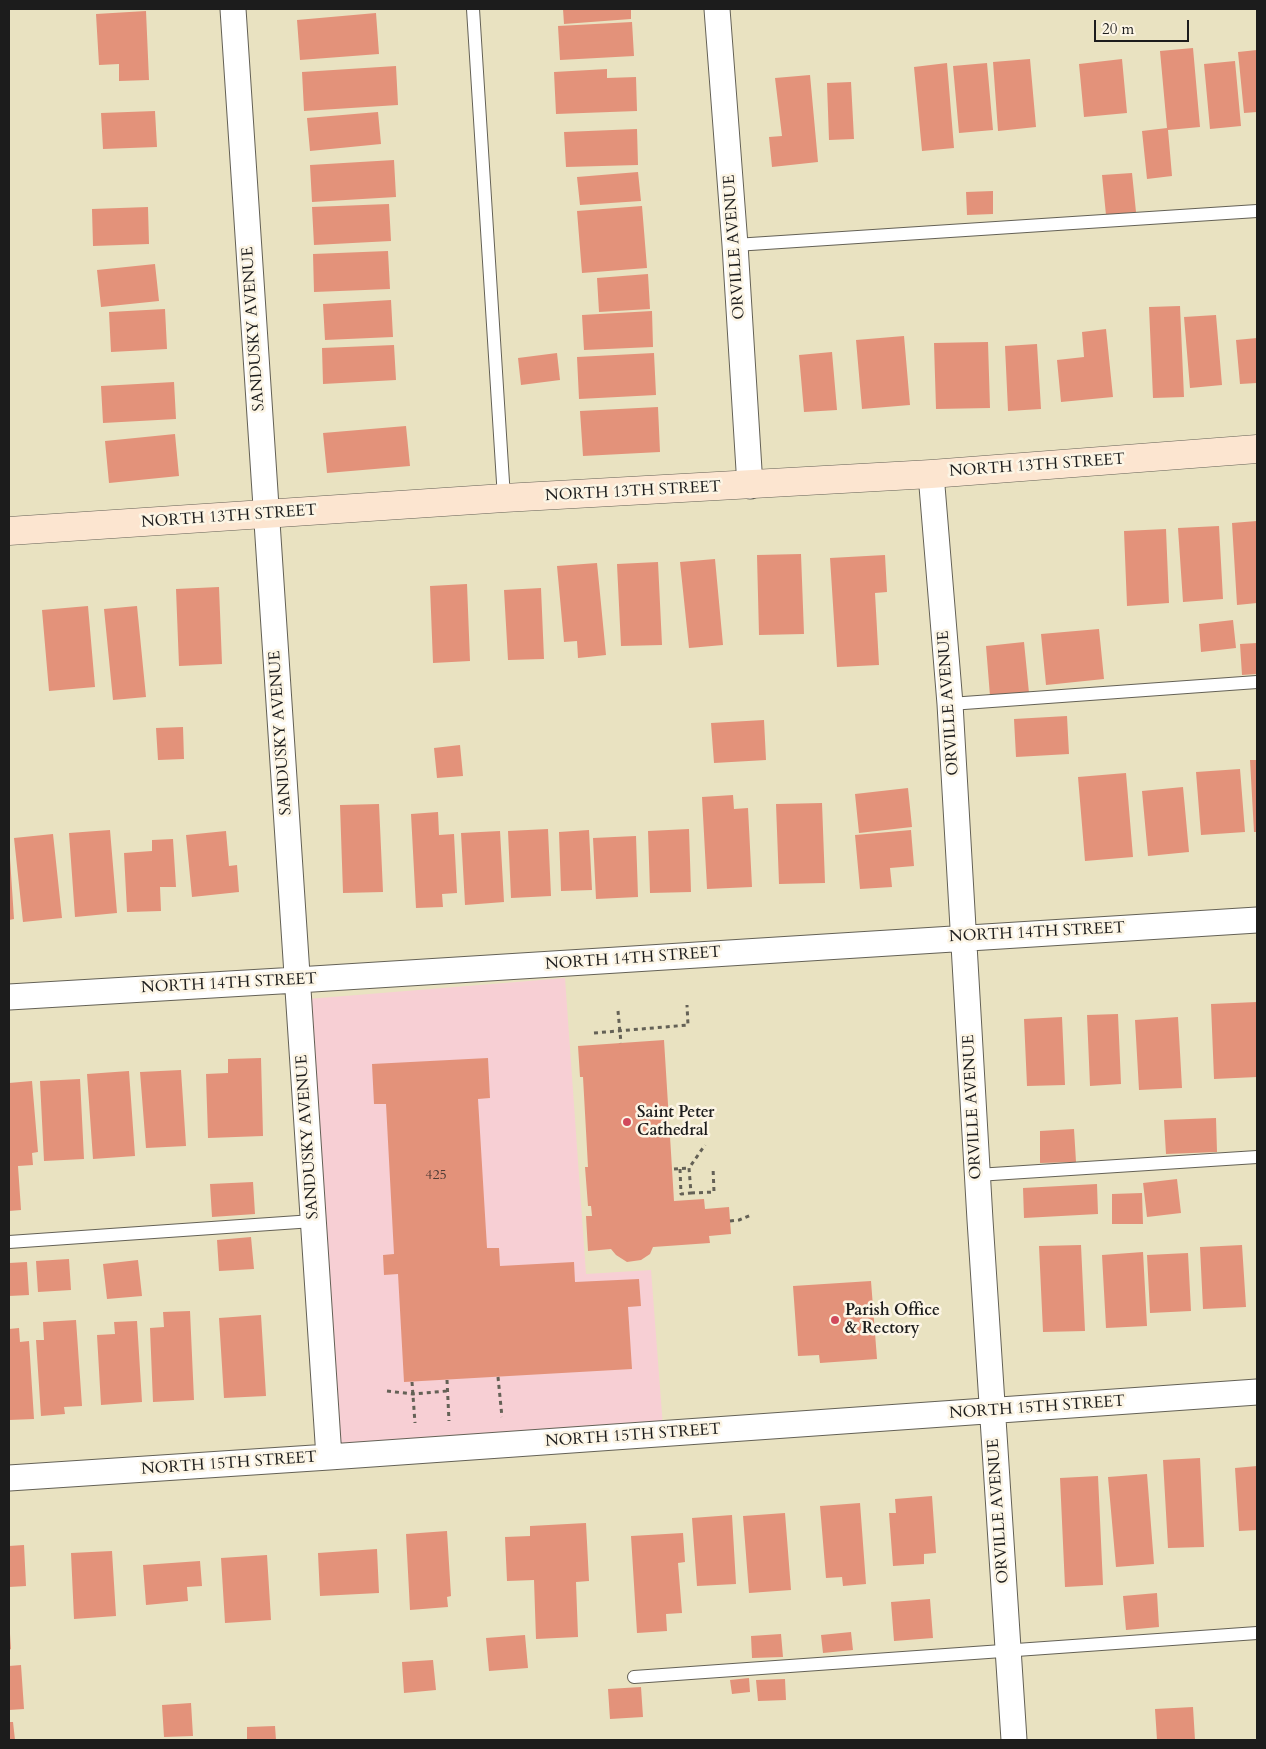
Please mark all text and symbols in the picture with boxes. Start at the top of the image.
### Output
scale bar [1096,10,1191,42]
text: 20 m [1102,19,1134,39]
street label: ORVILLE AVENUE [720,174,750,320]
street label: SANDUSKY AVENUE [239,246,269,412]
street label: NORTH 13TH STREET [949,450,1125,482]
street label: NORTH 13TH STREET [545,478,721,506]
street label: NORTH 13TH STREET [141,501,317,533]
street label: ORVILLE AVENUE [934,630,964,776]
street label: SANDUSKY AVENUE [266,650,296,816]
street label: NORTH 14TH STREET [949,919,1125,947]
street label: NORTH 14TH STREET [545,943,721,975]
street label: NORTH 14TH STREET [141,970,317,998]
street label: ORVILLE AVENUE [960,1034,986,1180]
street label: SANDUSKY AVENUE [293,1054,323,1220]
place label: Saint Peter Cathedral [637,1103,714,1141]
marker: Saint Peter Cathedral [621,1116,633,1128]
house number: 425 [425,1168,447,1184]
place label: Parish Office & Rectory [845,1301,940,1339]
marker: Parish Office & Rectory [829,1314,841,1326]
street label: NORTH 15TH STREET [949,1392,1125,1424]
street label: NORTH 15TH STREET [545,1420,721,1452]
street label: ORVILLE AVENUE [984,1438,1014,1584]
street label: NORTH 15TH STREET [141,1448,317,1480]

